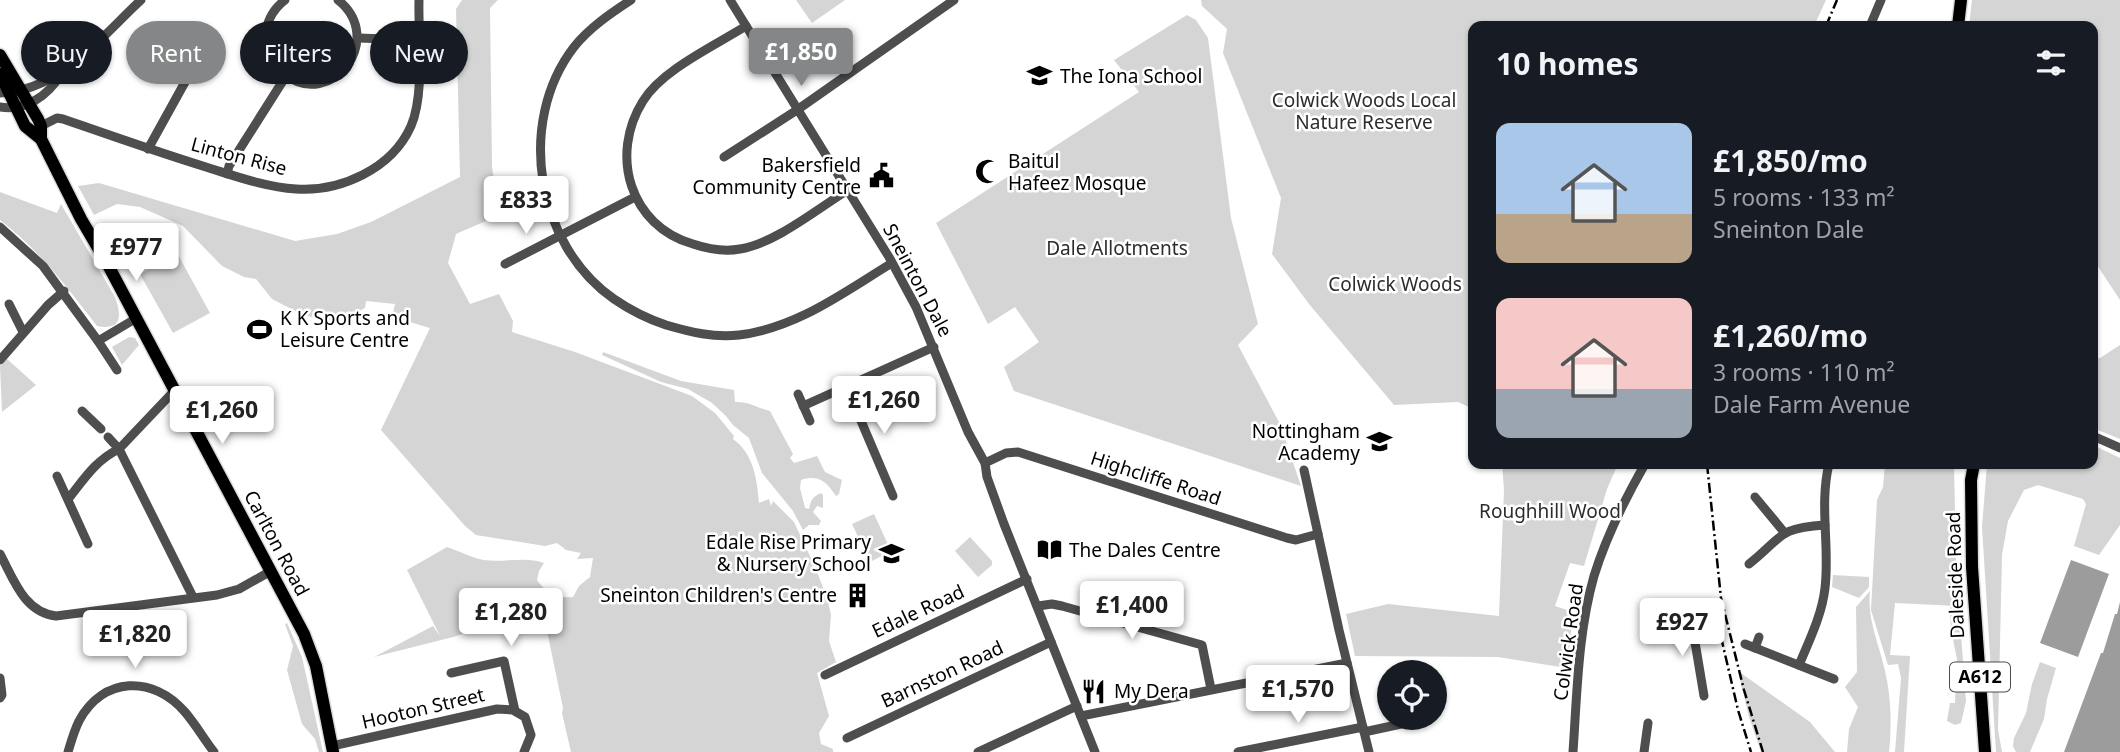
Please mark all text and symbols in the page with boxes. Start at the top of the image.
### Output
chip: Buy [21,21,112,84]
chip: Rent [126,21,226,84]
chip: Filters [240,21,356,84]
chip: New [370,21,468,84]
pin: £1,850 [744,28,858,88]
text: £1,850 [765,35,837,67]
text: 10 homes [1496,43,1639,84]
icon: filters [2032,44,2070,82]
school or university icon: The Iona School [1026,62,1054,90]
place label: The Iona School [1060,63,1202,89]
park label: Colwick Woods Local Nature Reserve [1272,87,1456,135]
street label: Linton Rise [188,131,290,181]
text: £1,850/mo [1713,140,1868,181]
place label: Baitul Hafeez Mosque [1008,148,1146,196]
icon: home [1552,151,1636,235]
place label: Bakersfield Community Centre [693,152,861,200]
mosque icon: Baitul Hafeez Mosque [974,158,1002,186]
public building icon: Bakersfield Community Centre [867,162,895,190]
pin: £833 [485,176,567,236]
text: 5 rooms · 133 m² [1713,181,1895,213]
text: £833 [500,183,552,215]
text: Sneinton Dale [1713,213,1864,245]
street label: Sneinton Dale [877,219,959,341]
pin: £977 [95,224,177,283]
text: £977 [110,230,162,262]
park label: Dale Allotments [1046,235,1188,261]
park label: Colwick Woods [1328,271,1462,297]
place label: K K Sports and Leisure Centre [280,305,410,353]
sports icon: K K Sports and Leisure Centre [246,315,274,343]
text: £1,260/mo [1713,315,1868,356]
icon: home [1552,326,1636,410]
text: 3 rooms · 110 m² [1713,356,1895,388]
pin: £1,260 [827,376,941,436]
text: £1,260 [848,383,920,415]
pin: £1,260 [165,386,279,446]
text: Dale Farm Avenue [1713,388,1910,420]
text: £1,260 [186,393,258,425]
place label: Nottingham Academy [1252,418,1360,466]
school or university icon: Nottingham Academy [1366,428,1394,456]
street label: Highcliffe Road [1087,445,1225,511]
street label: Carlton Road [238,486,316,600]
park label: Roughhill Wood [1479,498,1621,524]
street label: Daleside Road [1940,511,1970,639]
place label: Edale Rise Primary & Nursery School [706,529,871,577]
library icon: The Dales Centre [1035,536,1063,564]
place label: The Dales Centre [1069,537,1221,563]
school or university icon: Edale Rise Primary & Nursery School [877,539,905,567]
street label: Edale Road [868,578,968,644]
building icon: Sneinton Children's Centre [843,581,871,609]
place label: Sneinton Children's Centre [600,582,837,608]
pin: £1,400 [1075,582,1189,641]
street label: Colwick Road [1547,582,1589,702]
pin: £1,280 [454,588,568,648]
text: £1,400 [1096,588,1168,620]
text: £1,280 [475,595,547,627]
pin: £927 [1641,598,1723,658]
text: £927 [1656,605,1708,637]
pin: £1,820 [78,610,192,670]
text: £1,820 [99,617,171,649]
street label: Barnston Road [877,634,1007,714]
map controls [1377,660,1447,730]
button: locate [1377,660,1447,730]
road number: A612 [1950,662,2010,692]
pin: £1,570 [1241,666,1355,725]
text: £1,570 [1262,672,1334,704]
restaurant icon: My Dera [1080,677,1108,705]
place label: My Dera [1114,678,1189,704]
street label: Hooton Street [359,681,487,735]

